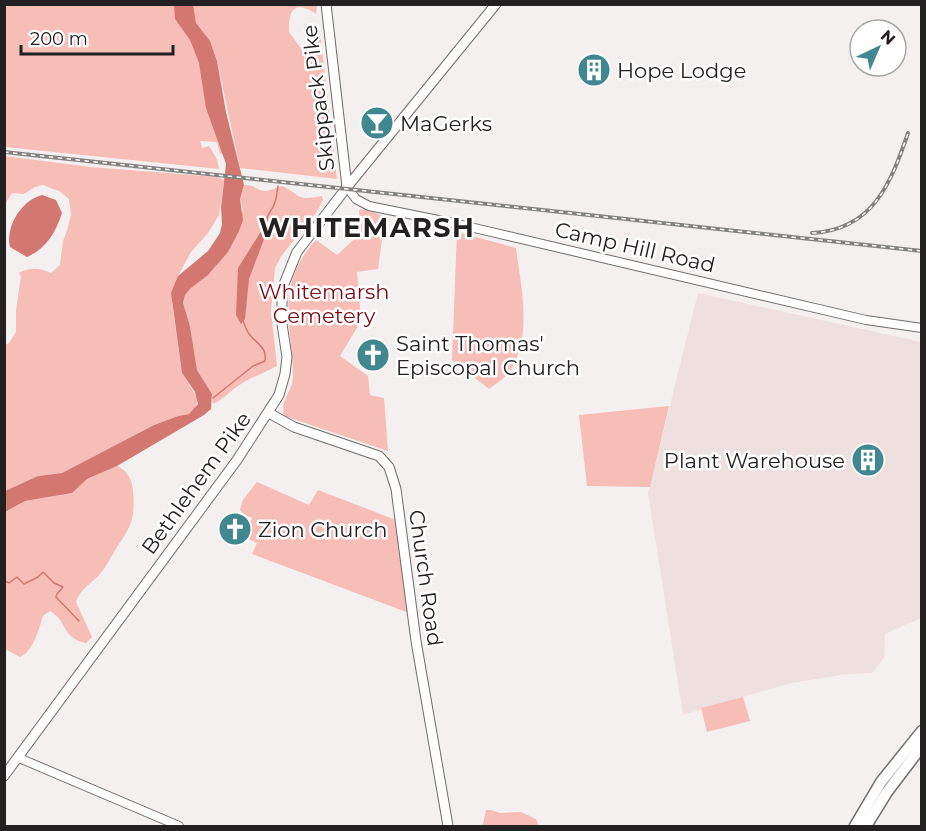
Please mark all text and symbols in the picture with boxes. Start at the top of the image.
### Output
scale bar [21,18,172,56]
north arrow [848,18,908,78]
street label: Skippack Pike [297,23,339,173]
text: N [877,26,899,49]
text: 200 m [30,28,88,50]
building icon: Hope Lodge [576,52,612,88]
place label: Hope Lodge [617,58,746,83]
bar icon: MaGerks [359,105,395,141]
place label: MaGerks [400,111,492,136]
district label: WHITEMARSH [259,211,475,244]
street label: Camp Hill Road [552,216,718,278]
park label: Whitemarsh Cemetery [259,279,389,328]
place label: Saint Thomas' Episcopal Church [396,331,580,380]
church icon: Saint Thomas' Episcopal Church [355,337,391,373]
street label: Bethlehem Pike [136,407,256,559]
building icon: Plant Warehouse [850,442,886,478]
place label: Plant Warehouse [664,448,845,473]
street label: Church Road [404,508,448,648]
church icon: Zion Church [217,511,253,547]
place label: Zion Church [258,517,387,542]

